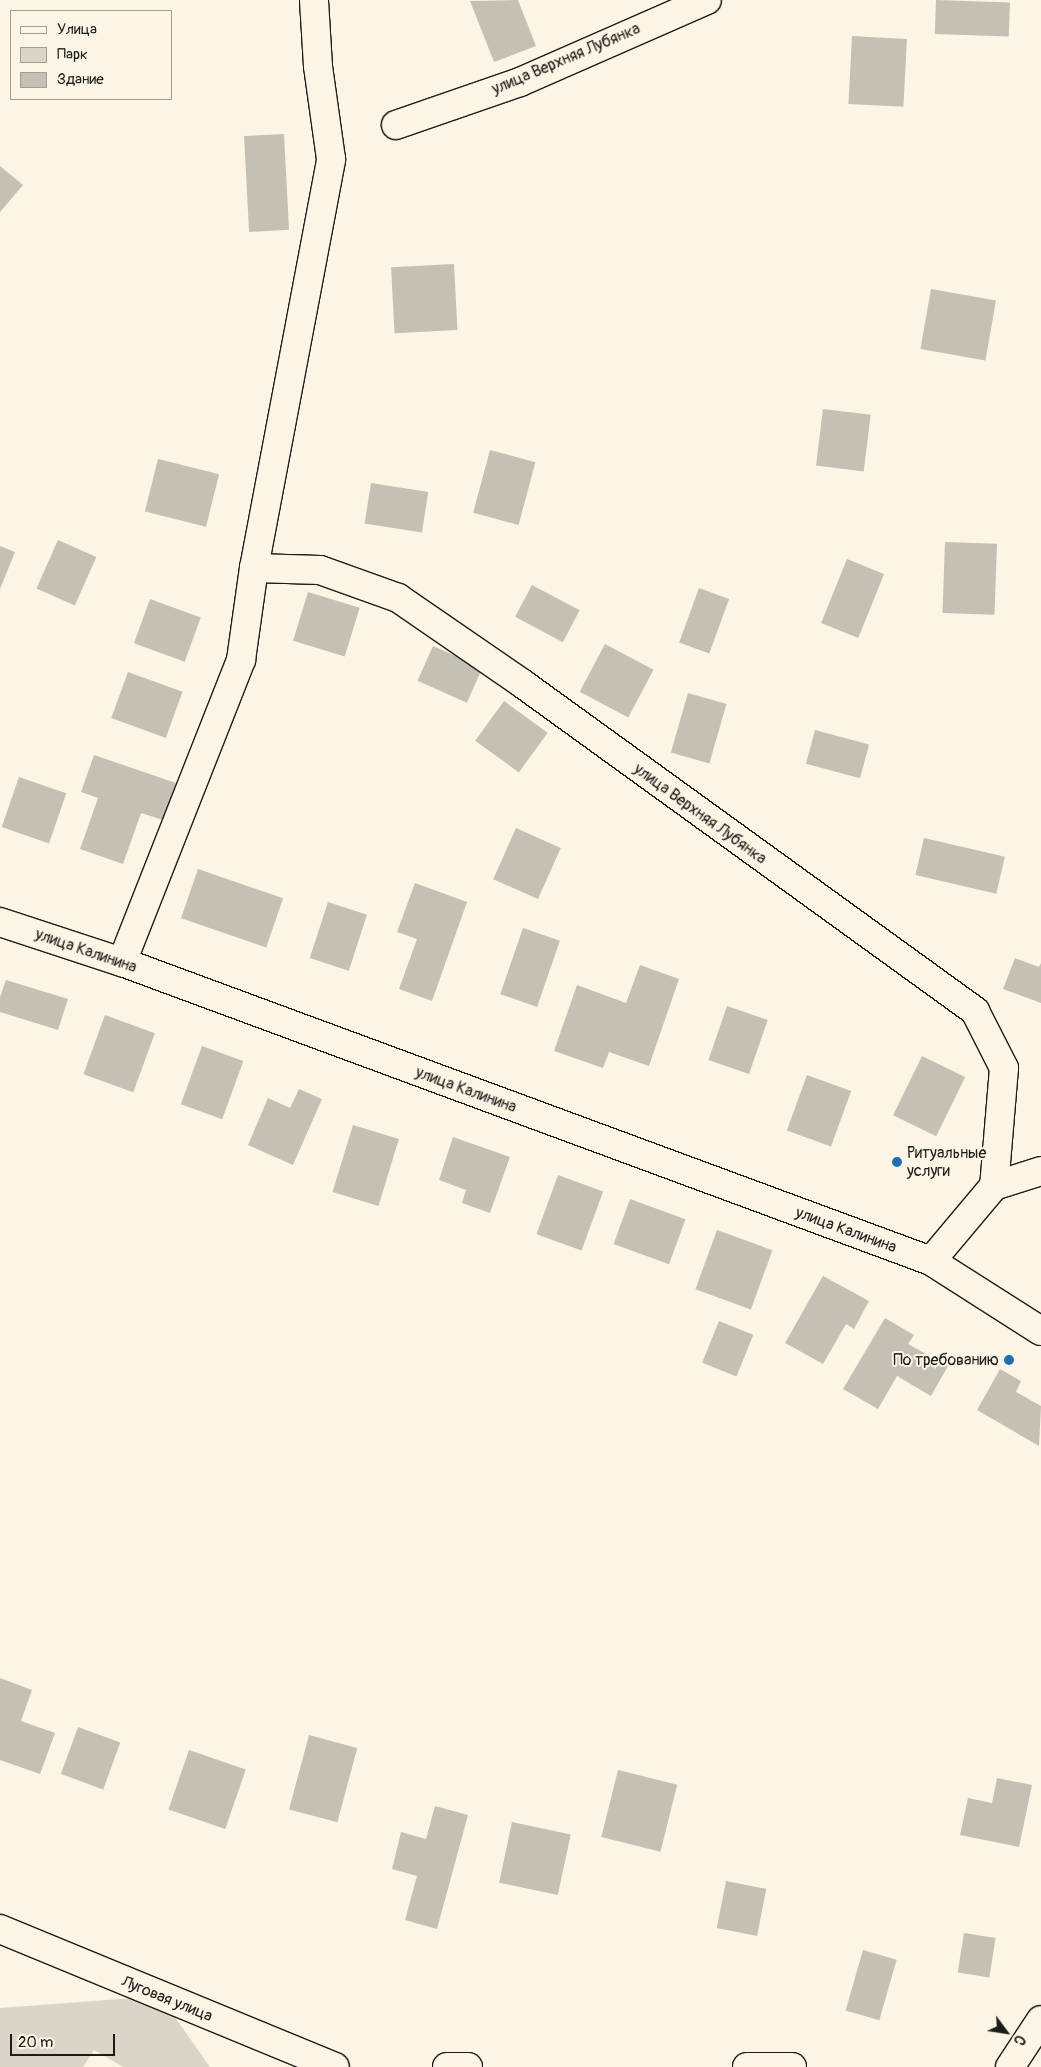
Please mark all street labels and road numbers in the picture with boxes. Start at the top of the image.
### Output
street label: улица Верхняя Лубянка [489,19,643,99]
street label: улица Верхняя Лубянка [630,759,770,869]
street label: улица Калинина [33,925,139,977]
street label: улица Калинина [413,1063,519,1117]
street label: улица Калинина [793,1203,899,1257]
street label: Луговая улица [119,1972,215,2026]

